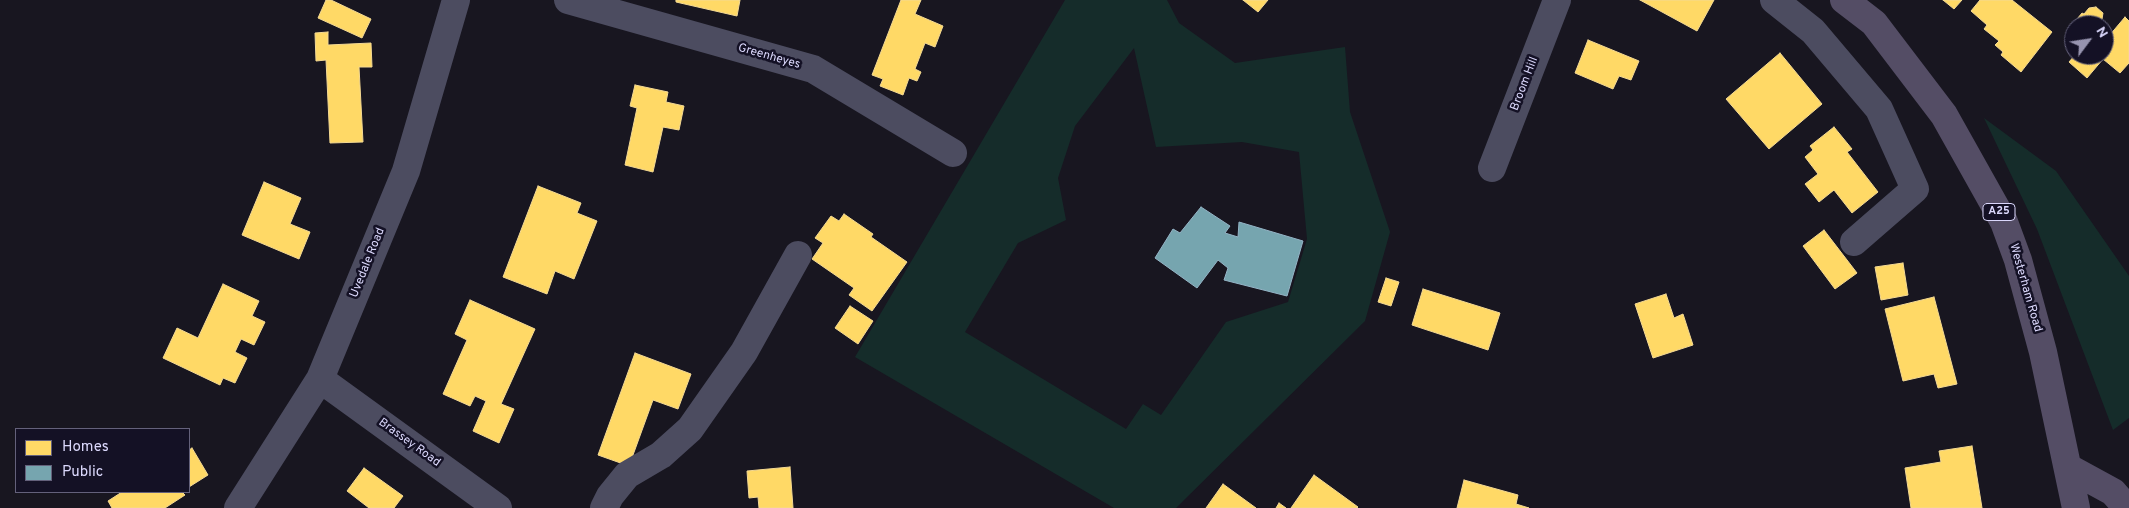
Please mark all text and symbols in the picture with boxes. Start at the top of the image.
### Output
north arrow [2064,15,2114,65]
text: N [2092,24,2111,41]
street label: Greenheyes [736,41,802,73]
street label: Broom Hill [1508,55,1542,113]
road number: A25 [1983,203,2015,220]
street label: Uvedale Road [347,226,389,300]
street label: Westerham Road [2005,242,2045,334]
street label: Brassey Road [375,416,443,470]
legend [15,428,190,493]
text: Homes [62,438,109,457]
text: Public [62,463,103,482]

